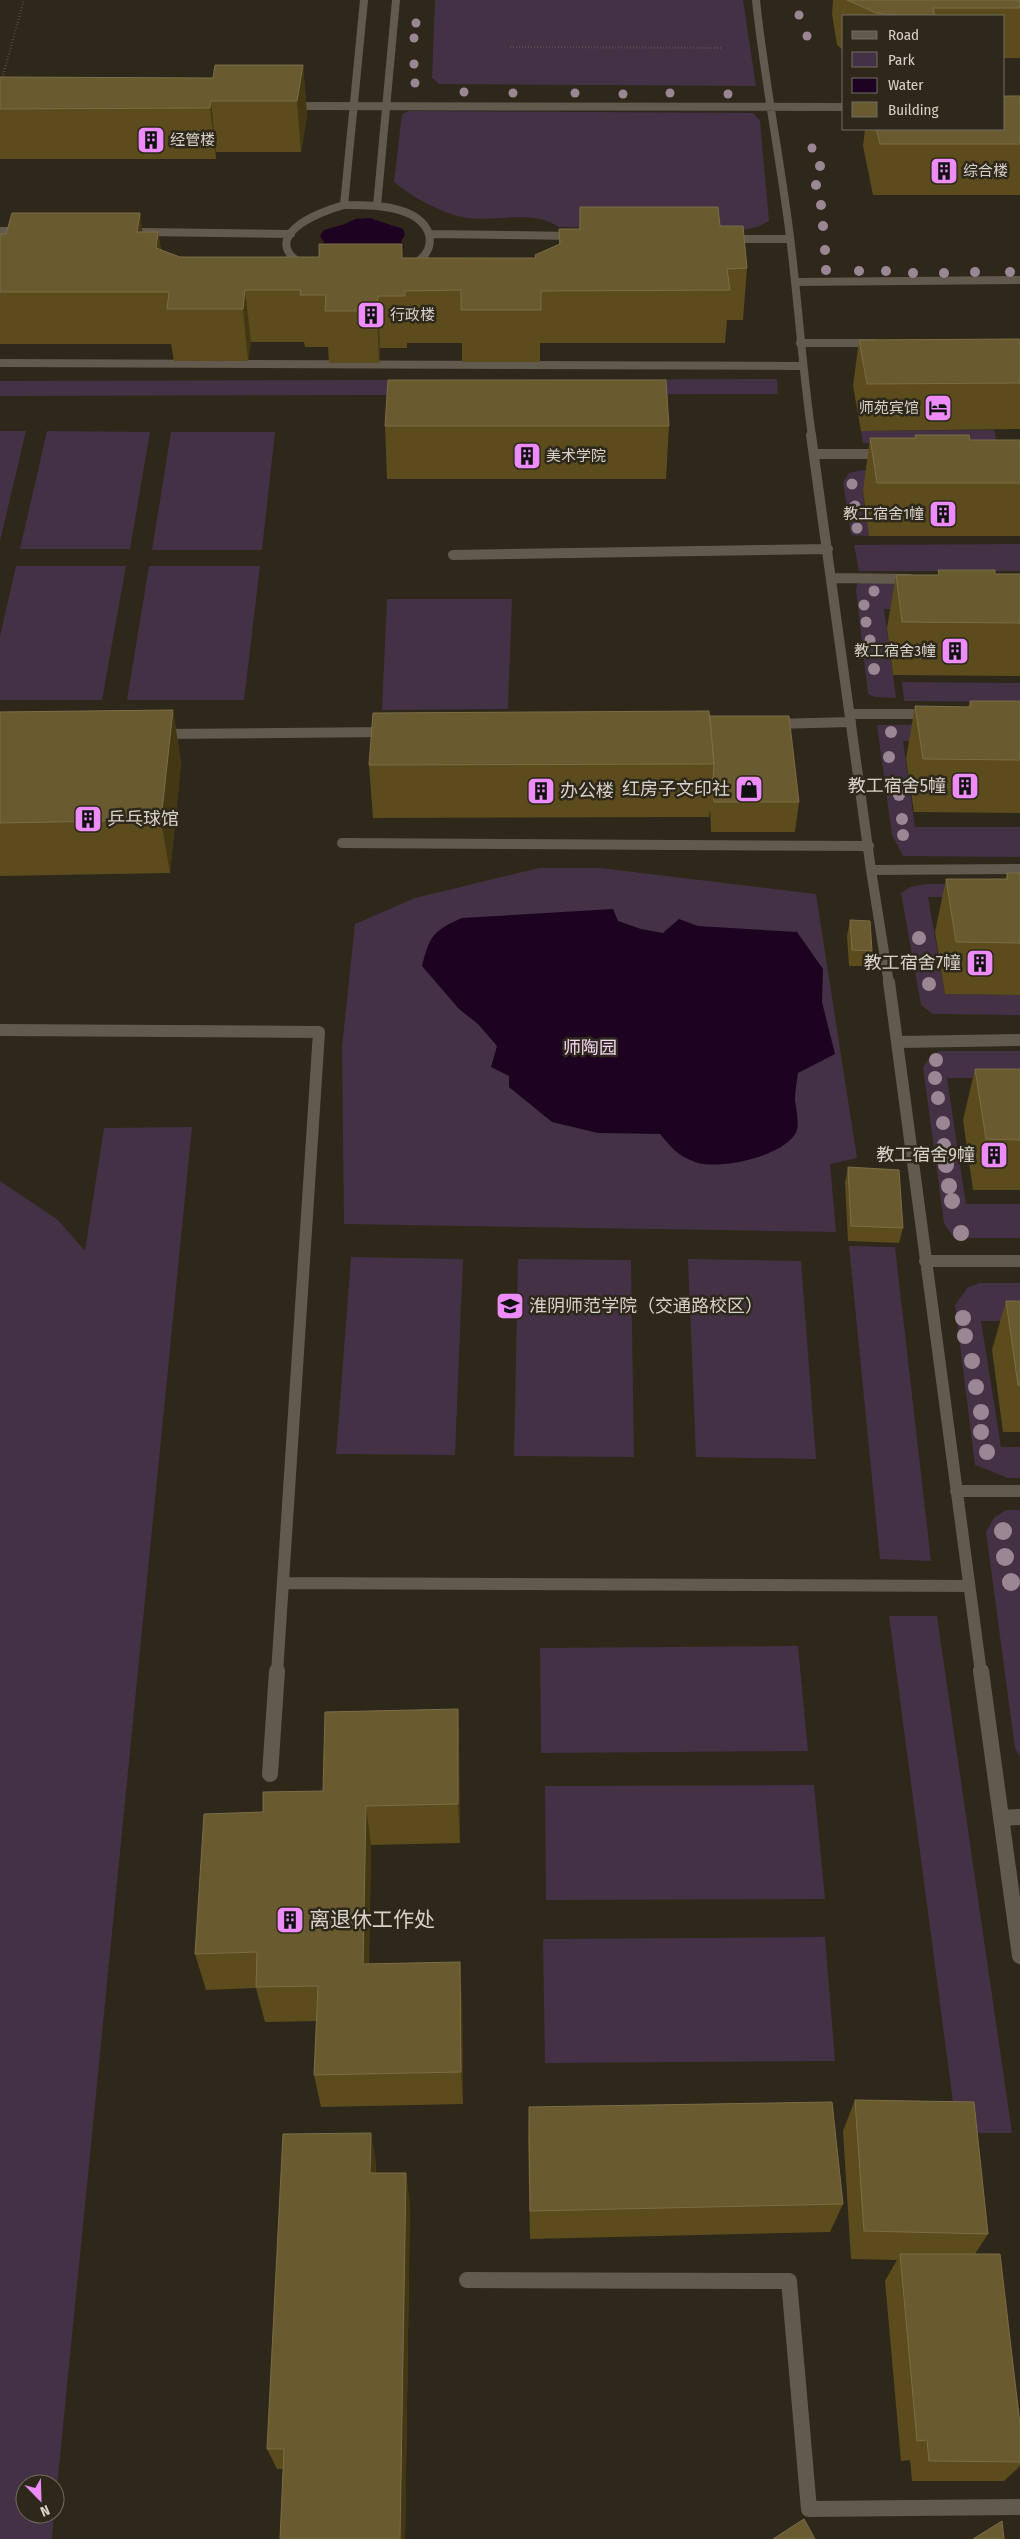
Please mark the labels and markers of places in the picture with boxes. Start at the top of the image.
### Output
building icon: 经管楼 [136,125,166,155]
place label: 经管楼 [170,131,215,149]
building icon: 综合楼 [929,156,959,186]
place label: 综合楼 [963,162,1008,180]
building icon: 行政楼 [356,300,386,330]
place label: 行政楼 [390,306,435,324]
hotel icon: 师苑宾馆 [923,393,953,423]
place label: 师苑宾馆 [859,399,919,417]
building icon: 美术学院 [512,441,542,471]
place label: 美术学院 [546,447,606,465]
building icon: 教工宿舍1幢 [928,499,958,529]
place label: 教工宿舍1幢 [843,505,924,523]
building icon: 教工宿舍3幢 [940,636,970,666]
place label: 教工宿舍3幢 [854,642,936,660]
building icon: 教工宿舍5幢 [950,771,980,801]
shop icon: 红房子文印社 [734,774,764,804]
place label: 教工宿舍5幢 [848,775,946,797]
building icon: 办公楼 [526,776,556,806]
place label: 红房子文印社 [622,778,730,800]
place label: 办公楼 [560,780,614,802]
building icon: 乒乓球馆 [73,804,103,834]
place label: 乒乓球馆 [107,808,179,830]
building icon: 教工宿舍7幢 [965,948,995,978]
place label: 教工宿舍7幢 [864,952,961,974]
building icon: 教工宿舍9幢 [979,1140,1009,1170]
place label: 教工宿舍9幢 [876,1144,975,1166]
school or university icon: 淮阴师范学院（交通路校区） [495,1291,525,1321]
place label: 淮阴师范学院（交通路校区） [529,1295,763,1317]
building icon: 离退休工作处 [275,1905,305,1935]
place label: 离退休工作处 [309,1907,435,1933]

